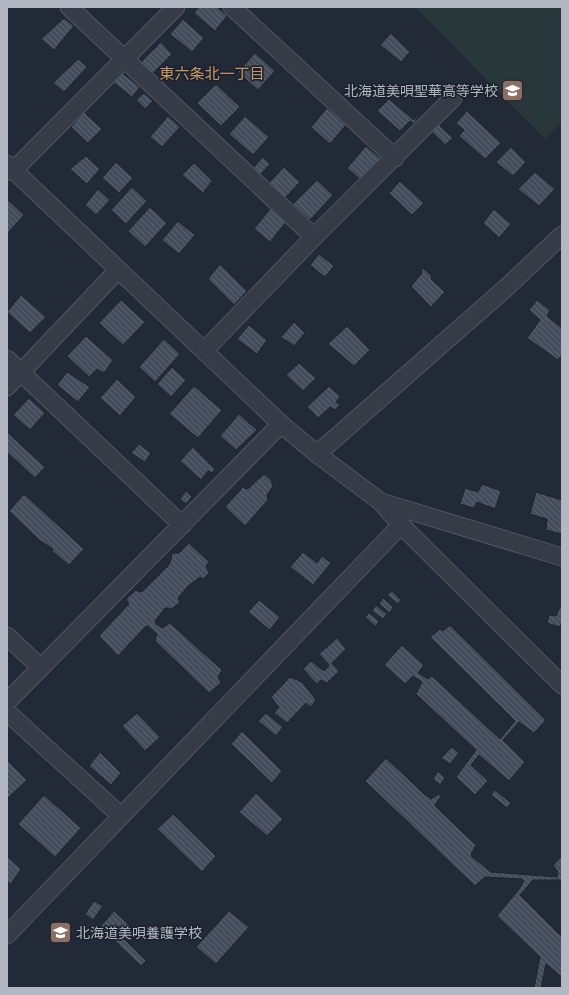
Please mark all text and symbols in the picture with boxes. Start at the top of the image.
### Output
district label: 東六条北一丁目 [159,65,265,82]
school or university icon: 北海道美唄聖華高等学校 [500,78,526,104]
place label: 北海道美唄聖華高等学校 [344,83,498,99]
school or university icon: 北海道美唄養護学校 [48,920,74,946]
place label: 北海道美唄養護学校 [76,925,202,941]

